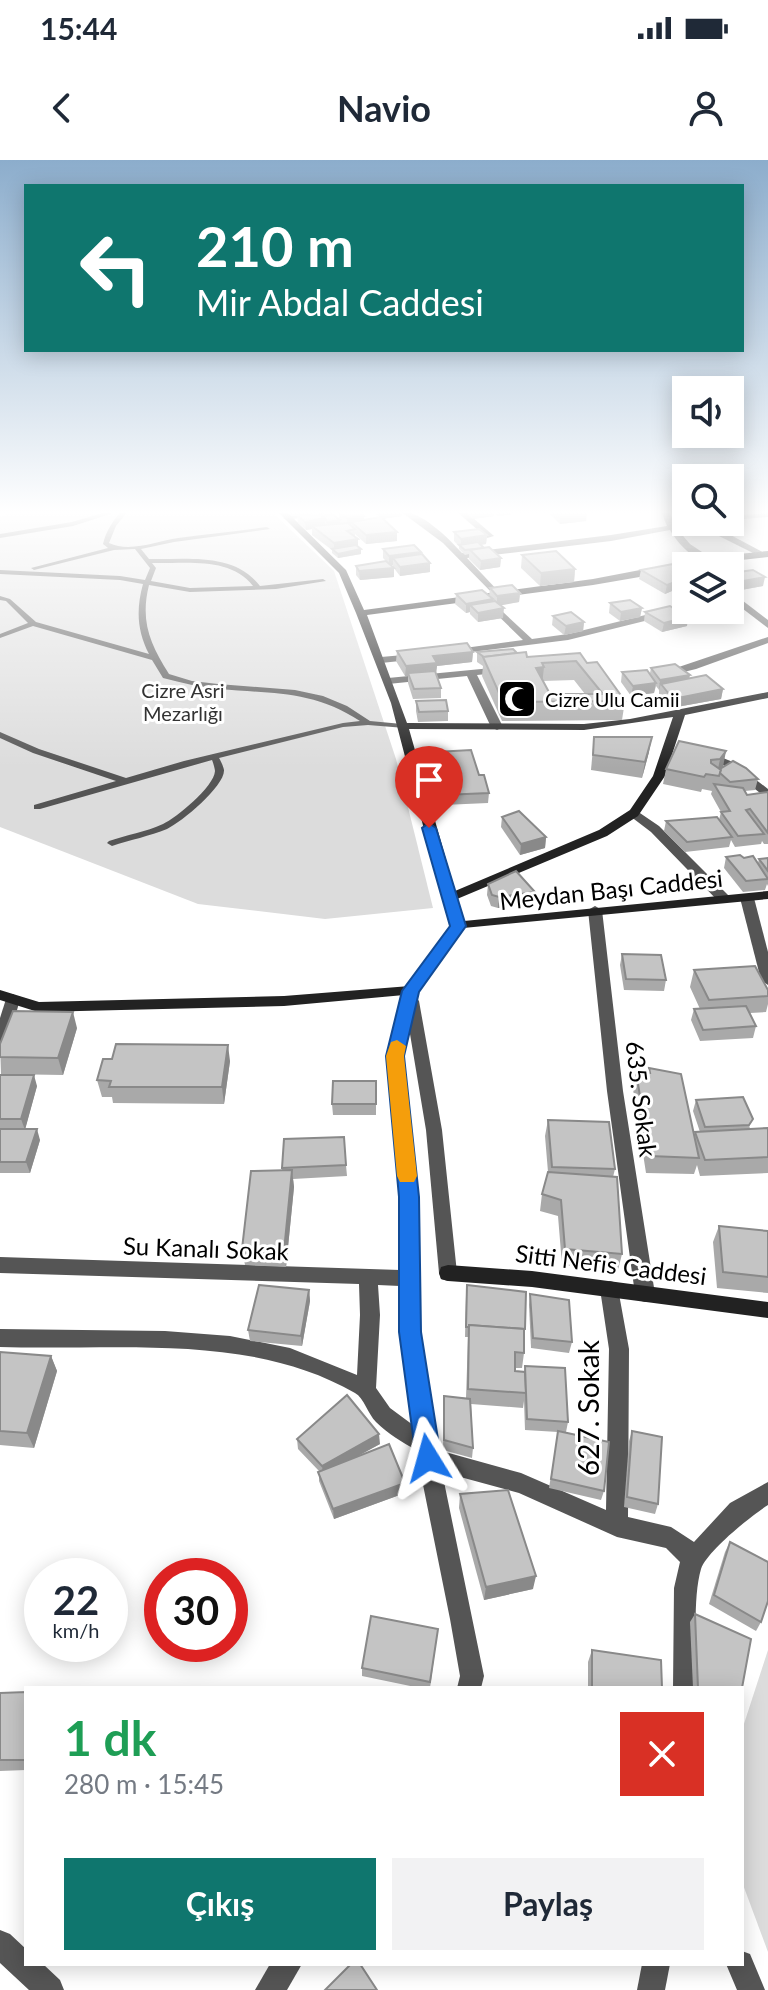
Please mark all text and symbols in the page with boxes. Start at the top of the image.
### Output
text: 15:44 [40,10,117,46]
icon: back [40,86,84,130]
text: Navio [337,86,431,130]
icon: person [684,86,728,130]
text: 210 m [196,212,354,279]
icon: left [64,216,168,320]
text: Mir Abdal Caddesi [196,280,484,324]
map controls [672,376,744,624]
button: sound [672,376,744,448]
button: search [672,464,744,536]
button: layers [672,552,744,624]
park label: Cizre Asri Mezarlığı [141,678,225,725]
mosque icon: Cizre Ulu Camii [496,678,538,720]
place label: Cizre Ulu Camii [545,687,680,711]
pin [395,746,463,828]
icon: arrive [407,758,451,802]
street label: Meydan Başı Caddesi [498,863,724,915]
street label: 635. Sokak [621,1039,664,1159]
street label: Su Kanalı Sokak [123,1231,290,1265]
street label: Sitti Nefis Caddesi [514,1238,708,1290]
street label: 627. Sokak [571,1339,605,1476]
position arrow [386,1416,470,1500]
speed limit sign: 30 [144,1558,248,1662]
text: 22 [53,1576,99,1624]
text: km/h [53,1618,99,1642]
text: 1 dk [64,1709,156,1766]
button: close [620,1712,704,1796]
text: 280 m · 15:45 [64,1768,224,1800]
button: Çıkış [64,1858,376,1950]
button: Paylaş [392,1858,704,1950]

